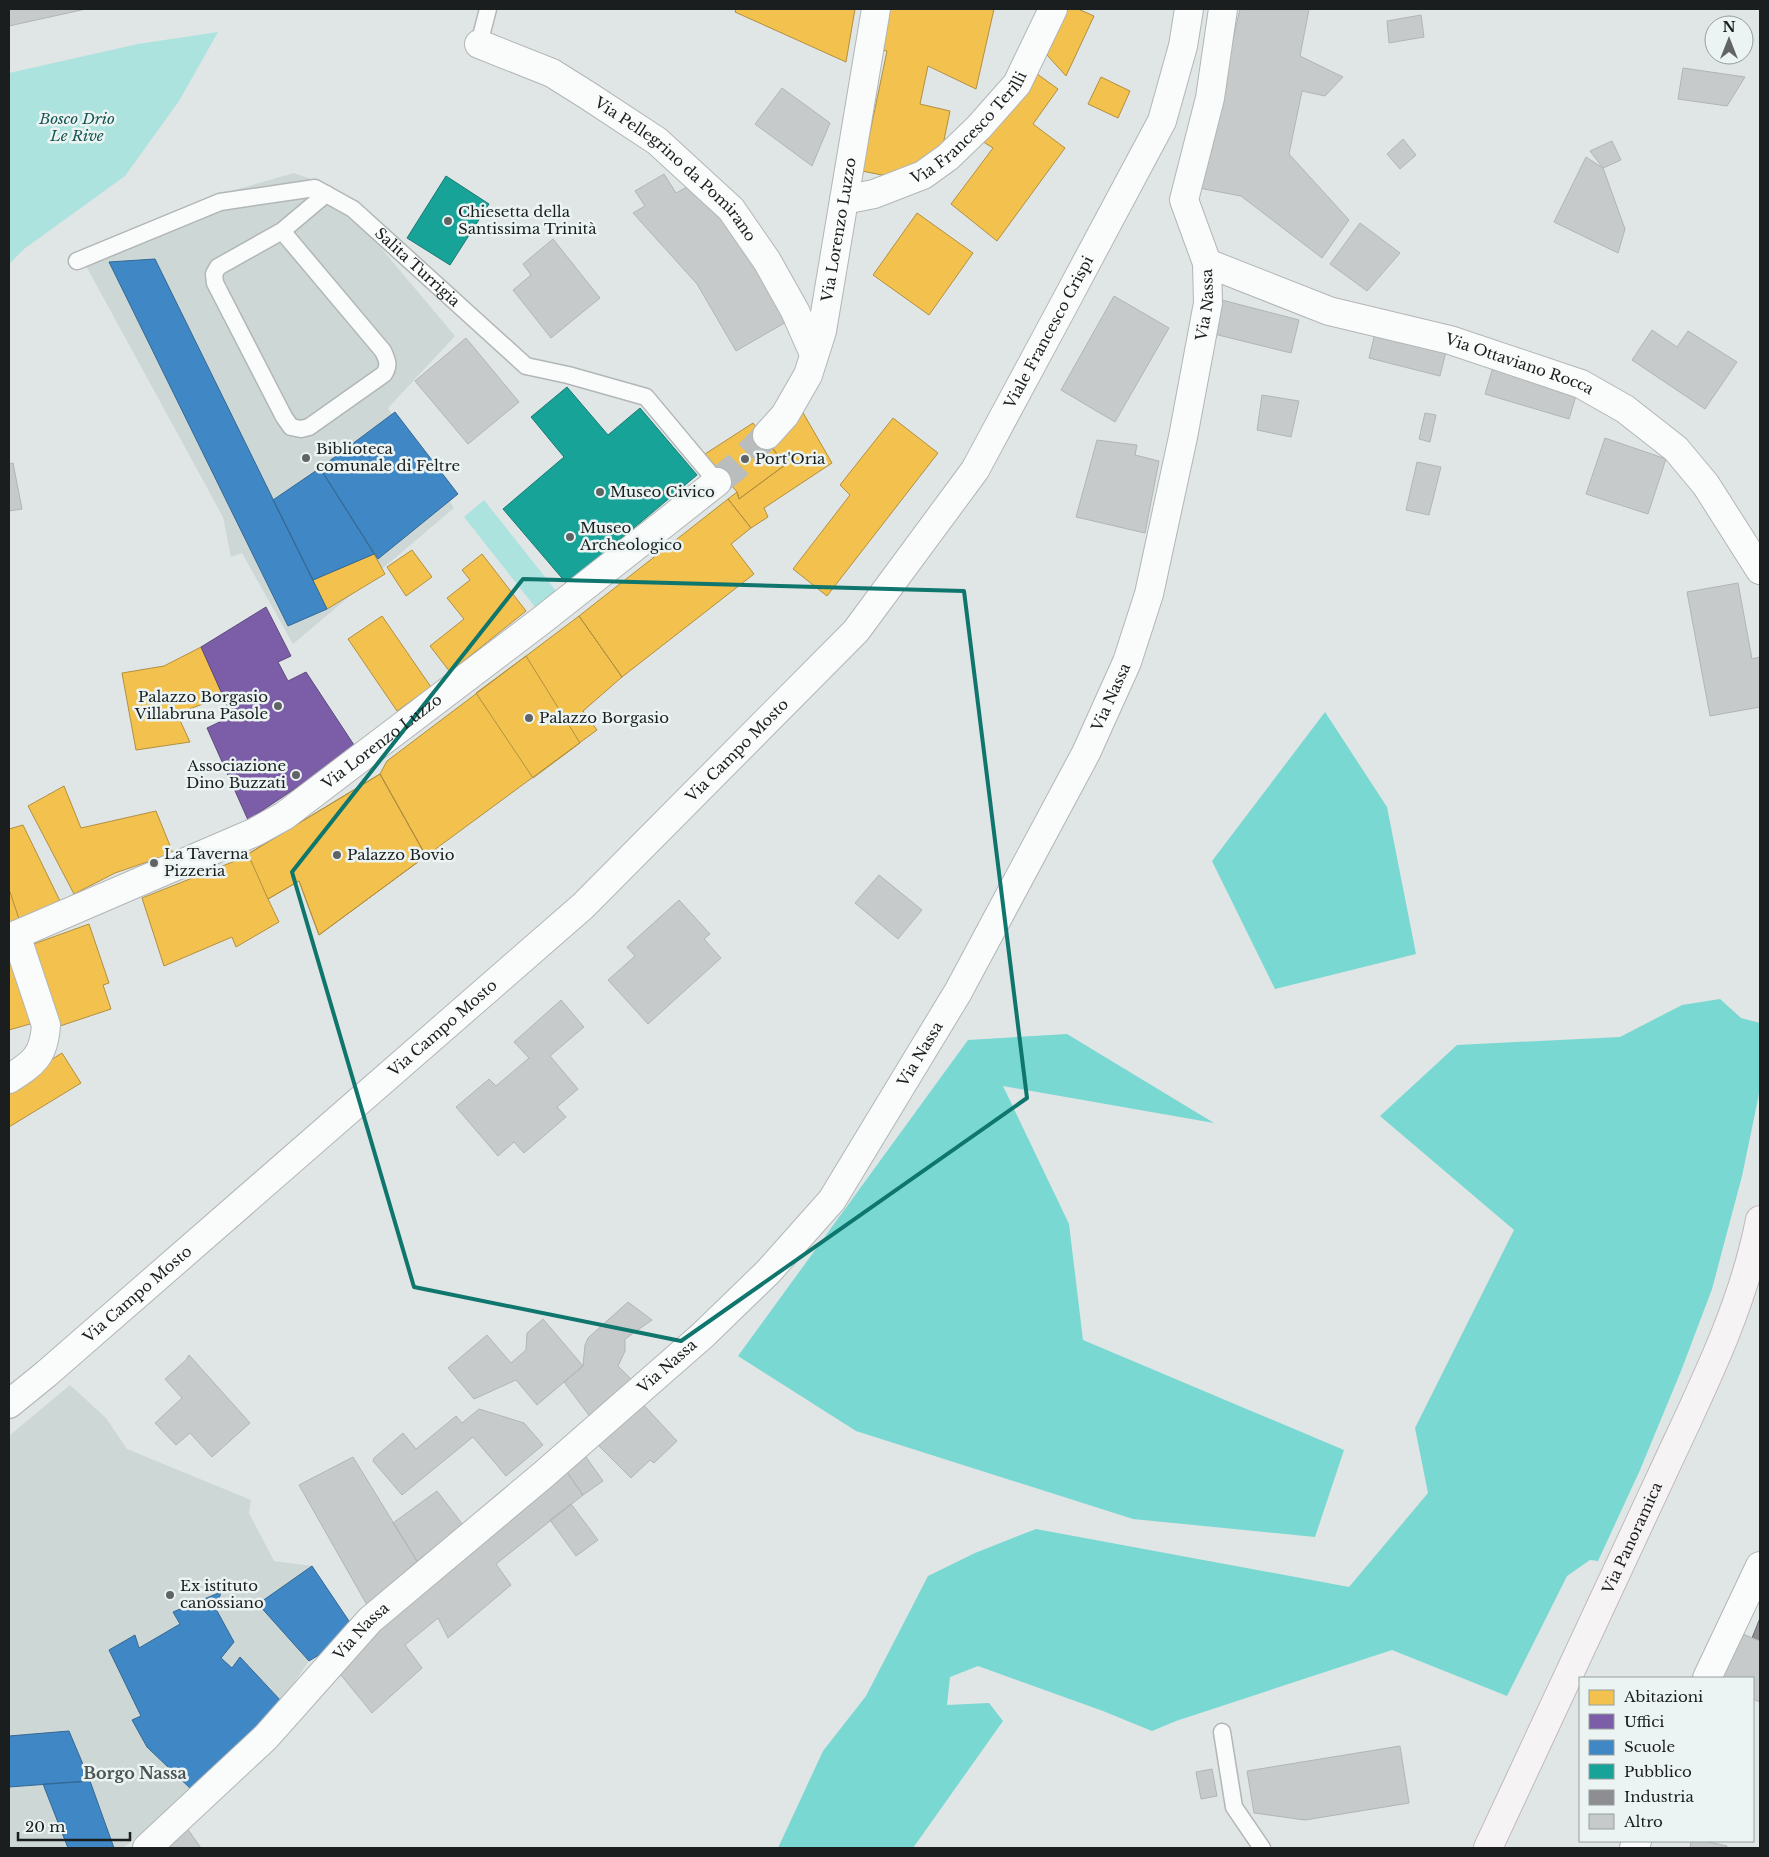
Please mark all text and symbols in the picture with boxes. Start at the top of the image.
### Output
north arrow [1704,15,1754,65]
text: N [1722,18,1736,36]
street label: Via Francesco Terilli [907,68,1031,188]
street label: Via Pellegrino da Pomirano [590,92,761,245]
park label: Bosco Drio Le Rive [38,109,115,145]
street label: Via Lorenzo Luzzo [817,156,860,304]
place label: Chiesetta della Santissima Trinità [458,202,597,238]
marker: Chiesetta della Santissima Trinità [442,215,454,227]
street label: Salita Turrigia [371,223,465,311]
street label: Viale Francesco Crispi [999,252,1097,413]
street label: Via Nassa [1191,268,1218,343]
street label: Via Ottaviano Rocca [1442,329,1598,399]
place label: Biblioteca comunale di Feltre [316,439,460,475]
place label: Port'Oria [755,449,826,468]
marker: Biblioteca comunale di Feltre [300,452,312,464]
marker: Port'Oria [739,453,751,465]
place label: Museo Civico [610,482,715,501]
marker: Museo Civico [594,486,606,498]
place label: Museo Archeologico [579,518,682,554]
marker: Museo Archeologico [564,531,576,543]
street label: Via Nassa [1087,659,1135,735]
place label: Palazzo Borgasio Villabruna Pasole [134,687,268,723]
street label: Via Lorenzo Luzzo [317,689,446,793]
street label: Via Campo Mosto [681,694,792,807]
marker: Palazzo Borgasio Villabruna Pasole [272,700,284,712]
place label: Palazzo Borgasio [539,708,669,727]
marker: Palazzo Borgasio [523,712,535,724]
place label: Associazione Dino Buzzati [186,756,286,792]
marker: Associazione Dino Buzzati [290,769,302,781]
place label: La Taverna Pizzeria [164,844,249,880]
place label: Palazzo Bovio [347,845,455,864]
marker: Palazzo Bovio [331,849,343,861]
marker: La Taverna Pizzeria [148,857,160,869]
street label: Via Campo Mosto [383,975,501,1081]
street label: Via Nassa [893,1017,947,1091]
street label: Via Campo Mosto [78,1241,196,1347]
street label: Via Nassa [633,1335,701,1398]
street label: Via Panoramica [1598,1478,1666,1598]
place label: Ex istituto canossiano [180,1576,264,1612]
marker: Ex istituto canossiano [164,1589,176,1601]
street label: Via Nassa [328,1598,393,1664]
legend [1579,1677,1754,1842]
text: Abitazioni [1623,1687,1703,1706]
text: Uffici [1624,1712,1664,1731]
text: Scuole [1624,1737,1675,1756]
text: Pubblico [1624,1762,1692,1781]
district label: Borgo Nassa [83,1763,187,1783]
text: Industria [1624,1787,1694,1806]
scale bar [18,1810,130,1842]
text: Altro [1623,1812,1663,1831]
text: 20 m [25,1817,65,1836]

